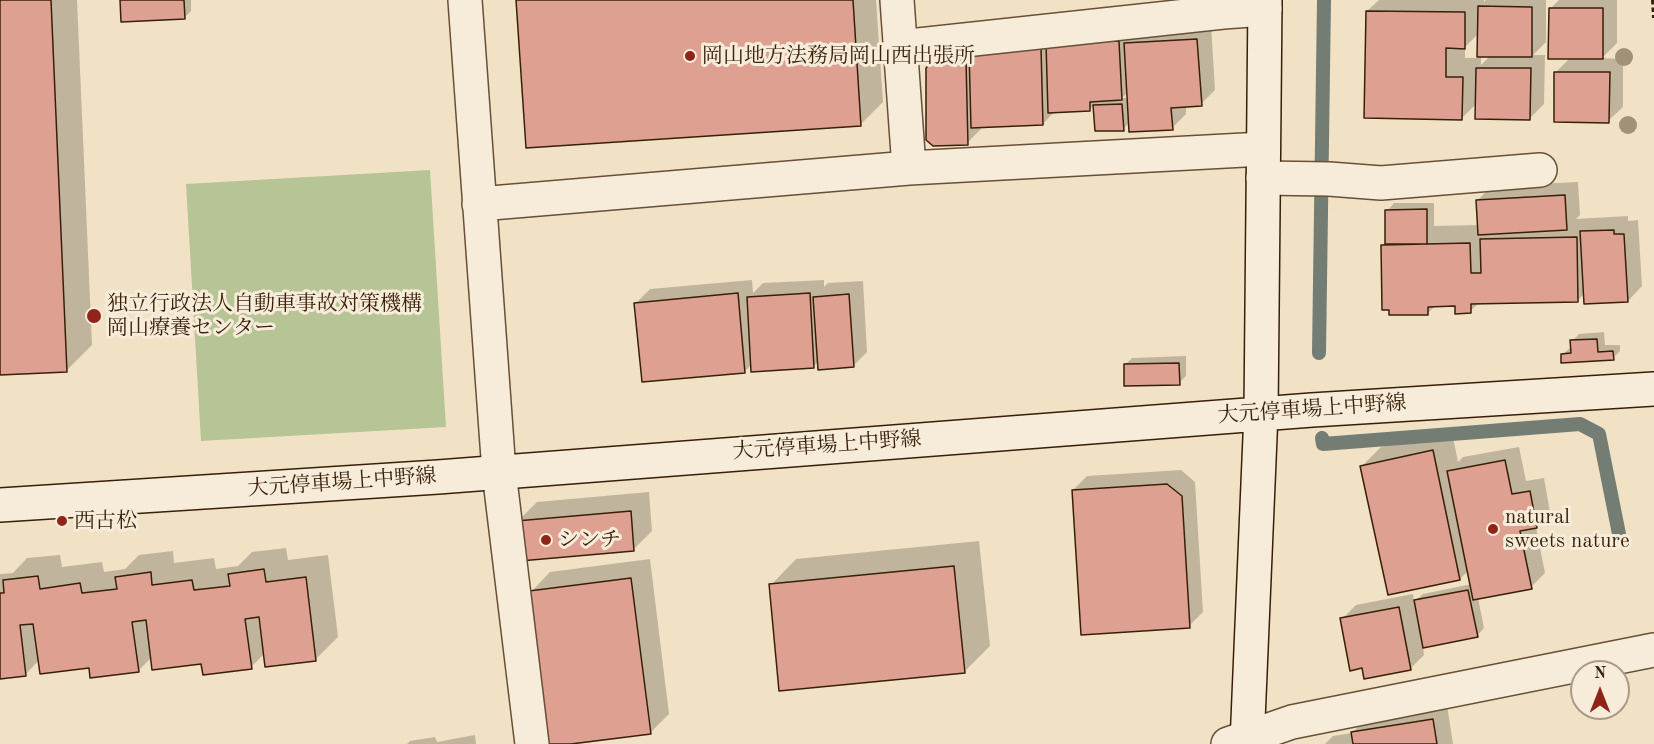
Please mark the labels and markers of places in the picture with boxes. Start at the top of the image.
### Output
place label: 岡山地方法務局岡山西出張所 [702,43,975,69]
marker: 岡山地方法務局岡山西出張所 [683,49,697,63]
place label: 独立行政法人自動車事故対策機構 岡山療養センター [107,291,422,341]
marker: 独立行政法人自動車事故対策機構 岡山療養センター [85,307,103,325]
place label: natural sweets nature [1505,504,1630,554]
place label: 西古松 [74,508,137,534]
marker: 西古松 [55,514,69,528]
marker: natural sweets nature [1486,522,1500,536]
place label: シンチ [558,527,621,553]
marker: シンチ [539,533,553,547]

